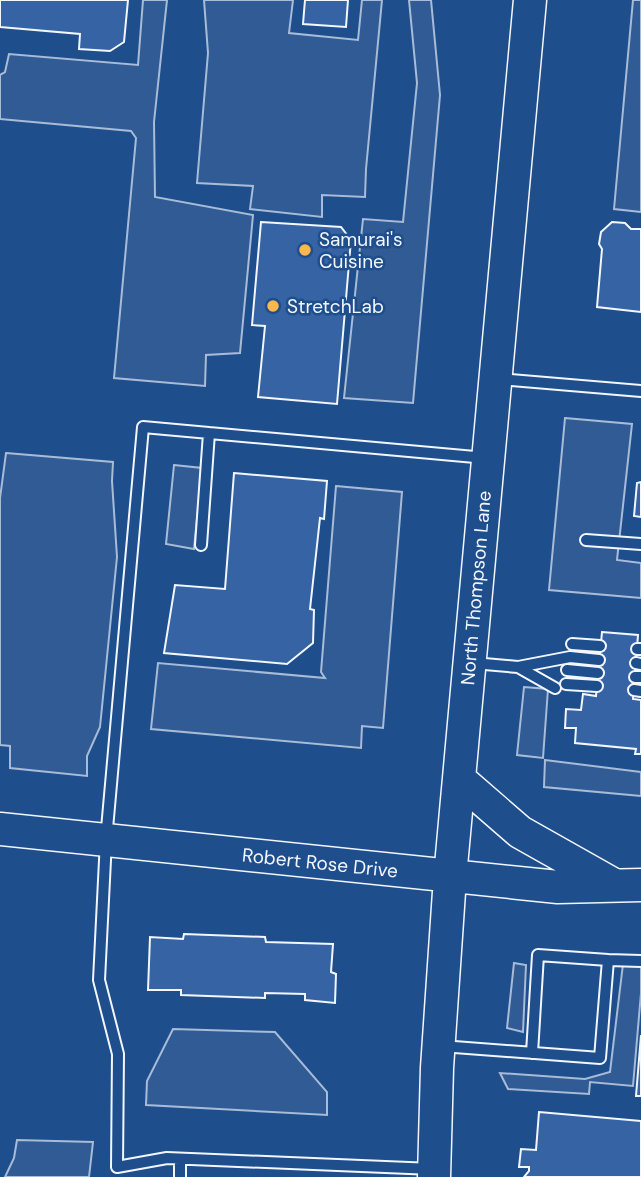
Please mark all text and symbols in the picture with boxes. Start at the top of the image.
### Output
place label: Samurai's Cuisine [319,227,403,274]
marker: Samurai's Cuisine [297,242,313,258]
place label: StretchLab [287,294,384,319]
marker: StretchLab [265,298,281,314]
street label: North Thompson Lane [455,490,497,686]
street label: Robert Rose Drive [241,842,399,884]

